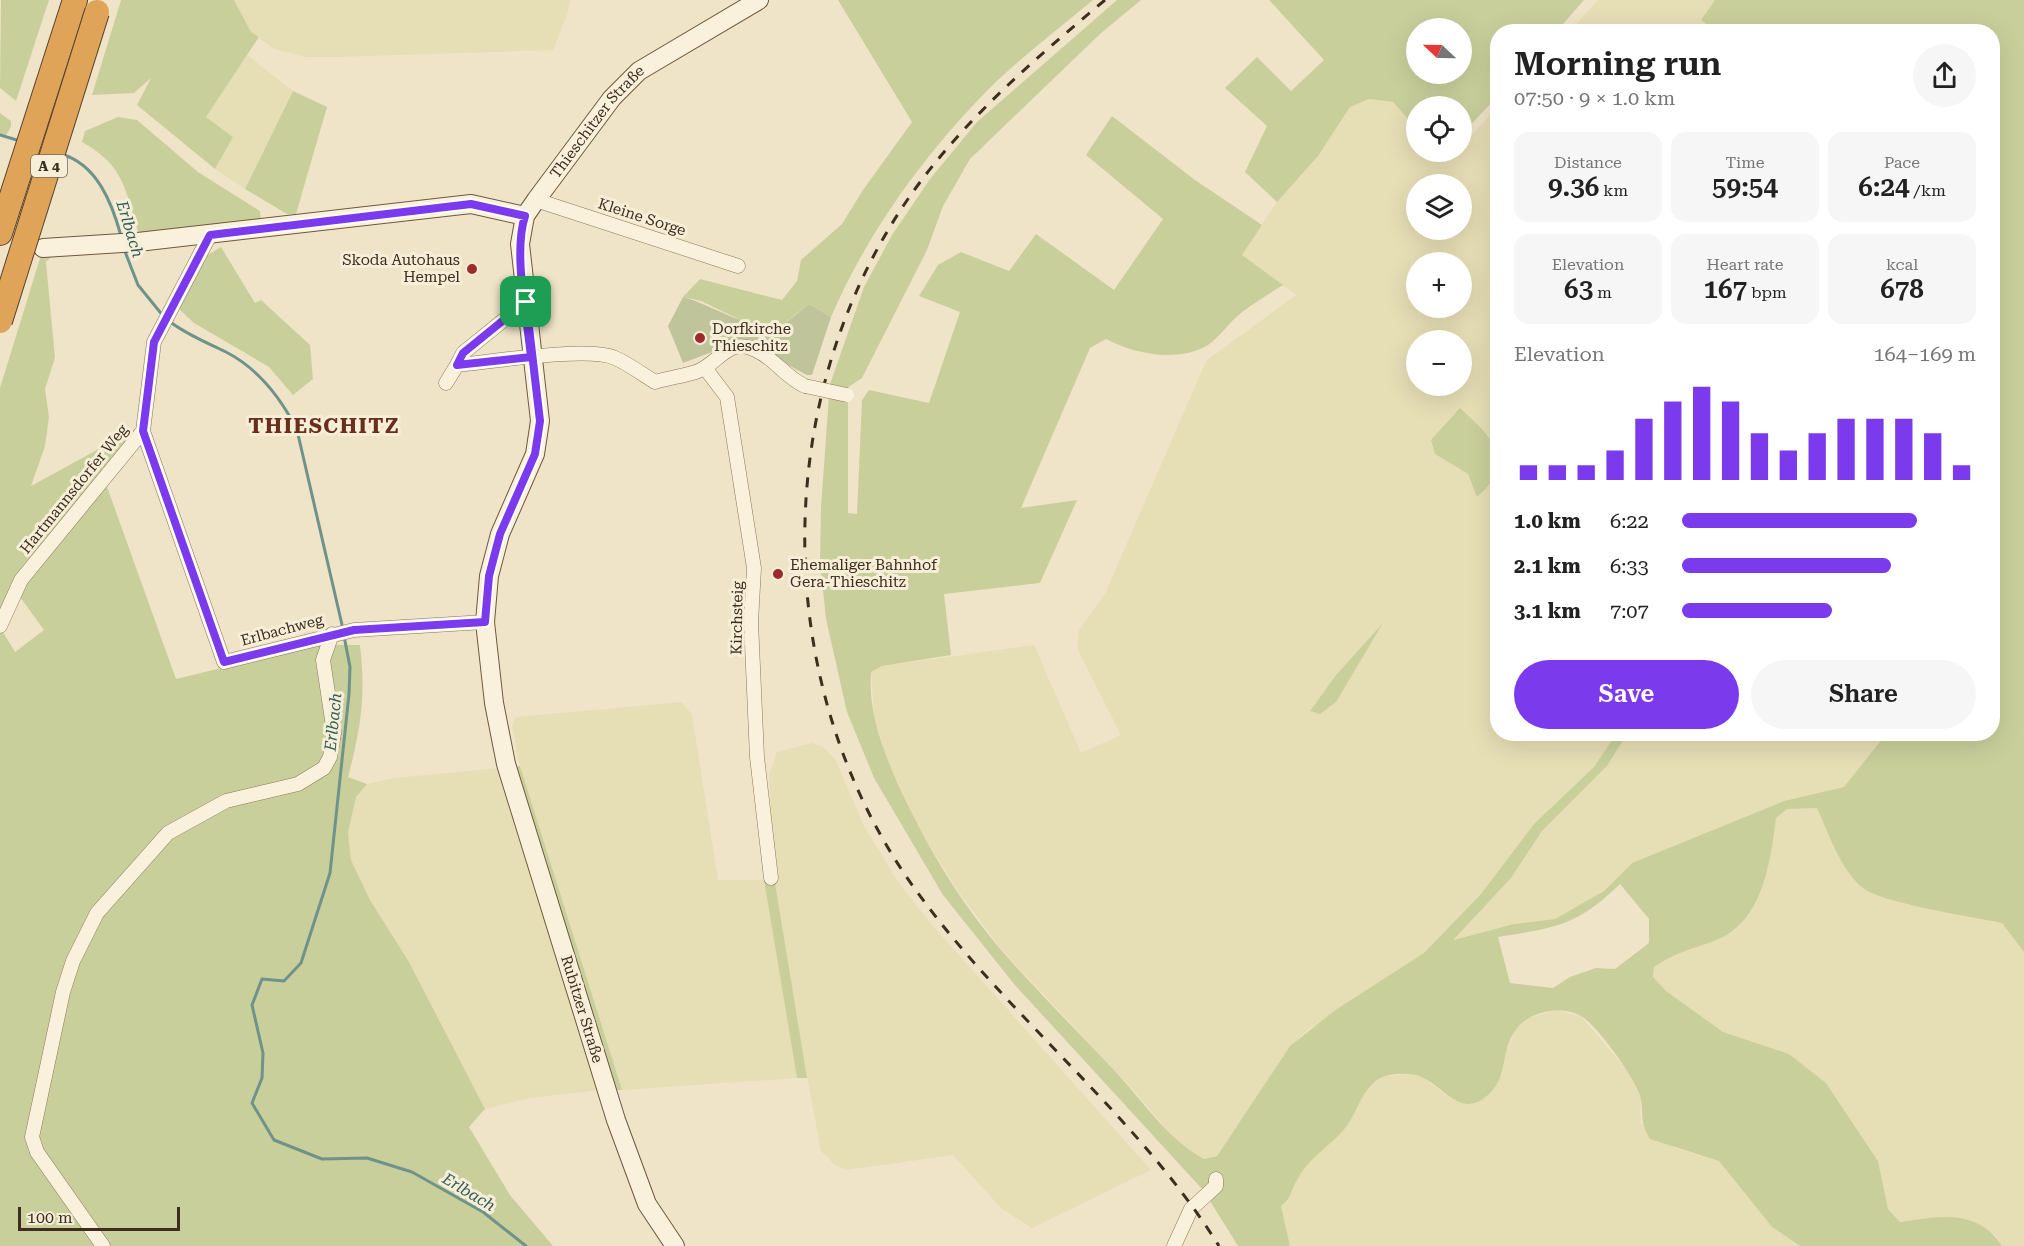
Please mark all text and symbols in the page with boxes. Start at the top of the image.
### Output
north arrow [1406,18,1472,84]
map controls [1406,18,1472,396]
text: Morning run [1514,44,1721,83]
button: share [1913,44,1976,107]
street label: Thieschitzer Straße [546,61,647,182]
text: 07:50 · 9 × 1.0 km [1514,86,1675,110]
button: locate [1406,96,1472,162]
text: Distance [1554,153,1622,172]
text: Time [1725,153,1765,172]
text: Pace [1884,153,1920,172]
road number: A 4 [31,155,67,177]
text: 9.36 [1548,172,1599,202]
text: 59:54 [1712,172,1778,202]
text: 6:24 [1858,172,1910,202]
button: layers [1406,174,1472,240]
text: km [1599,181,1628,200]
text: /km [1910,181,1946,200]
street label: Kleine Sorge [596,194,688,240]
water label: Erlbach [112,197,148,260]
place label: Skoda Autohaus Hempel [342,251,460,286]
button: + [1406,252,1472,318]
text: Elevation [1552,255,1624,274]
text: Heart rate [1707,255,1783,274]
text: kcal [1886,255,1918,274]
marker: Skoda Autohaus Hempel [465,262,479,276]
text: 63 [1564,274,1593,304]
text: 167 [1703,274,1747,304]
text: 678 [1880,274,1924,304]
pin [500,276,551,327]
text: m [1593,283,1612,302]
text: bpm [1747,283,1787,302]
icon: arrive [509,285,542,318]
place label: Dorfkirche Thieschitz [712,320,791,355]
button: − [1406,330,1472,396]
marker: Dorfkirche Thieschitz [693,331,707,345]
text: Elevation [1514,342,1605,366]
text: 164–169 m [1873,342,1976,366]
district label: THIESCHITZ [248,414,400,438]
street label: Hartmannsdorfer Weg [16,420,132,557]
text: 1.0 km [1514,509,1581,533]
text: 6:22 [1610,509,1649,533]
text: 2.1 km [1514,554,1581,578]
text: 6:33 [1610,554,1649,578]
place label: Ehemaliger Bahnhof Gera-Thieschitz [790,556,938,591]
marker: Ehemaliger Bahnhof Gera-Thieschitz [771,567,785,581]
street label: Kirchsteig [727,580,747,655]
text: 3.1 km [1514,599,1581,623]
text: 7:07 [1610,599,1649,623]
street label: Erlbachweg [239,610,326,650]
button: Save [1514,660,1739,729]
button: Share [1751,660,1976,729]
water label: Erlbach [320,692,346,753]
street label: Rubitzer Straße [557,953,607,1065]
water label: Erlbach [438,1168,499,1215]
scale bar [18,1204,180,1232]
text: 100 m [27,1208,73,1227]

